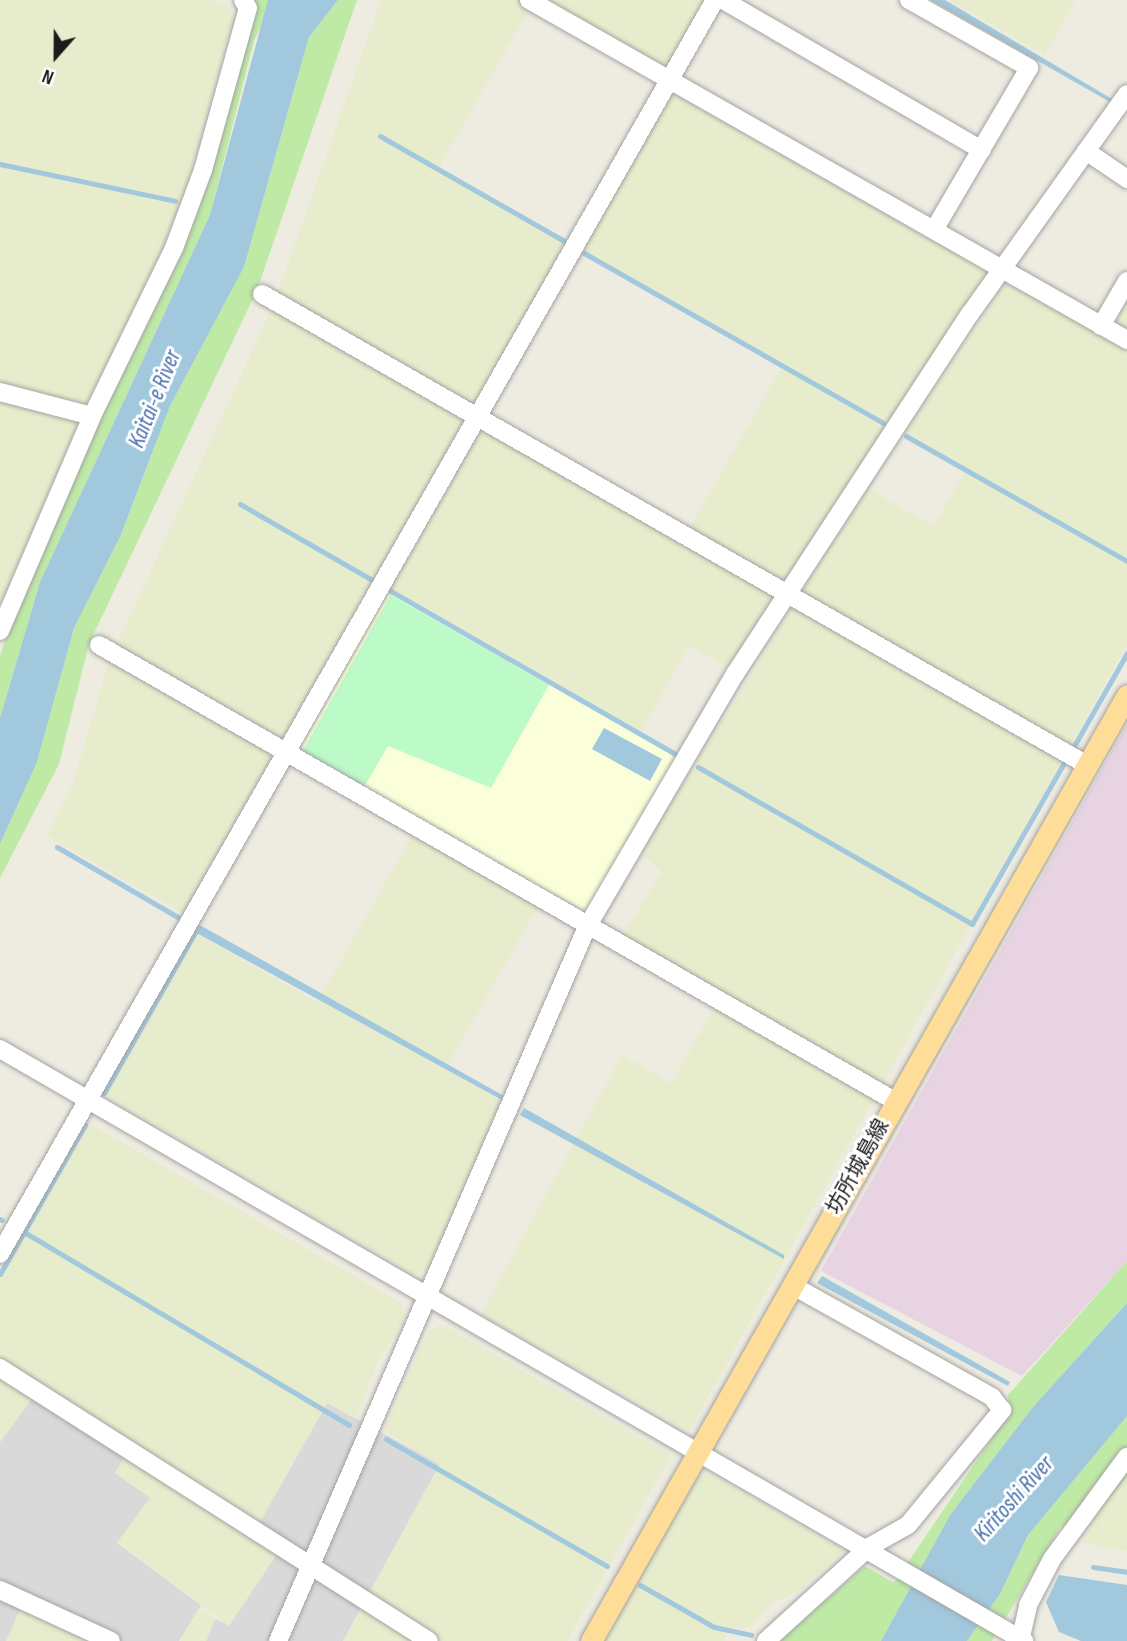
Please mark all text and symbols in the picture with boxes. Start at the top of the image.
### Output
north arrow [21,21,91,91]
text: N [39,64,57,89]
water label: Kaitai-e River [123,346,187,452]
street label: 坊所城島線 [822,1115,894,1219]
water label: Kiritoshi River [969,1451,1059,1547]

